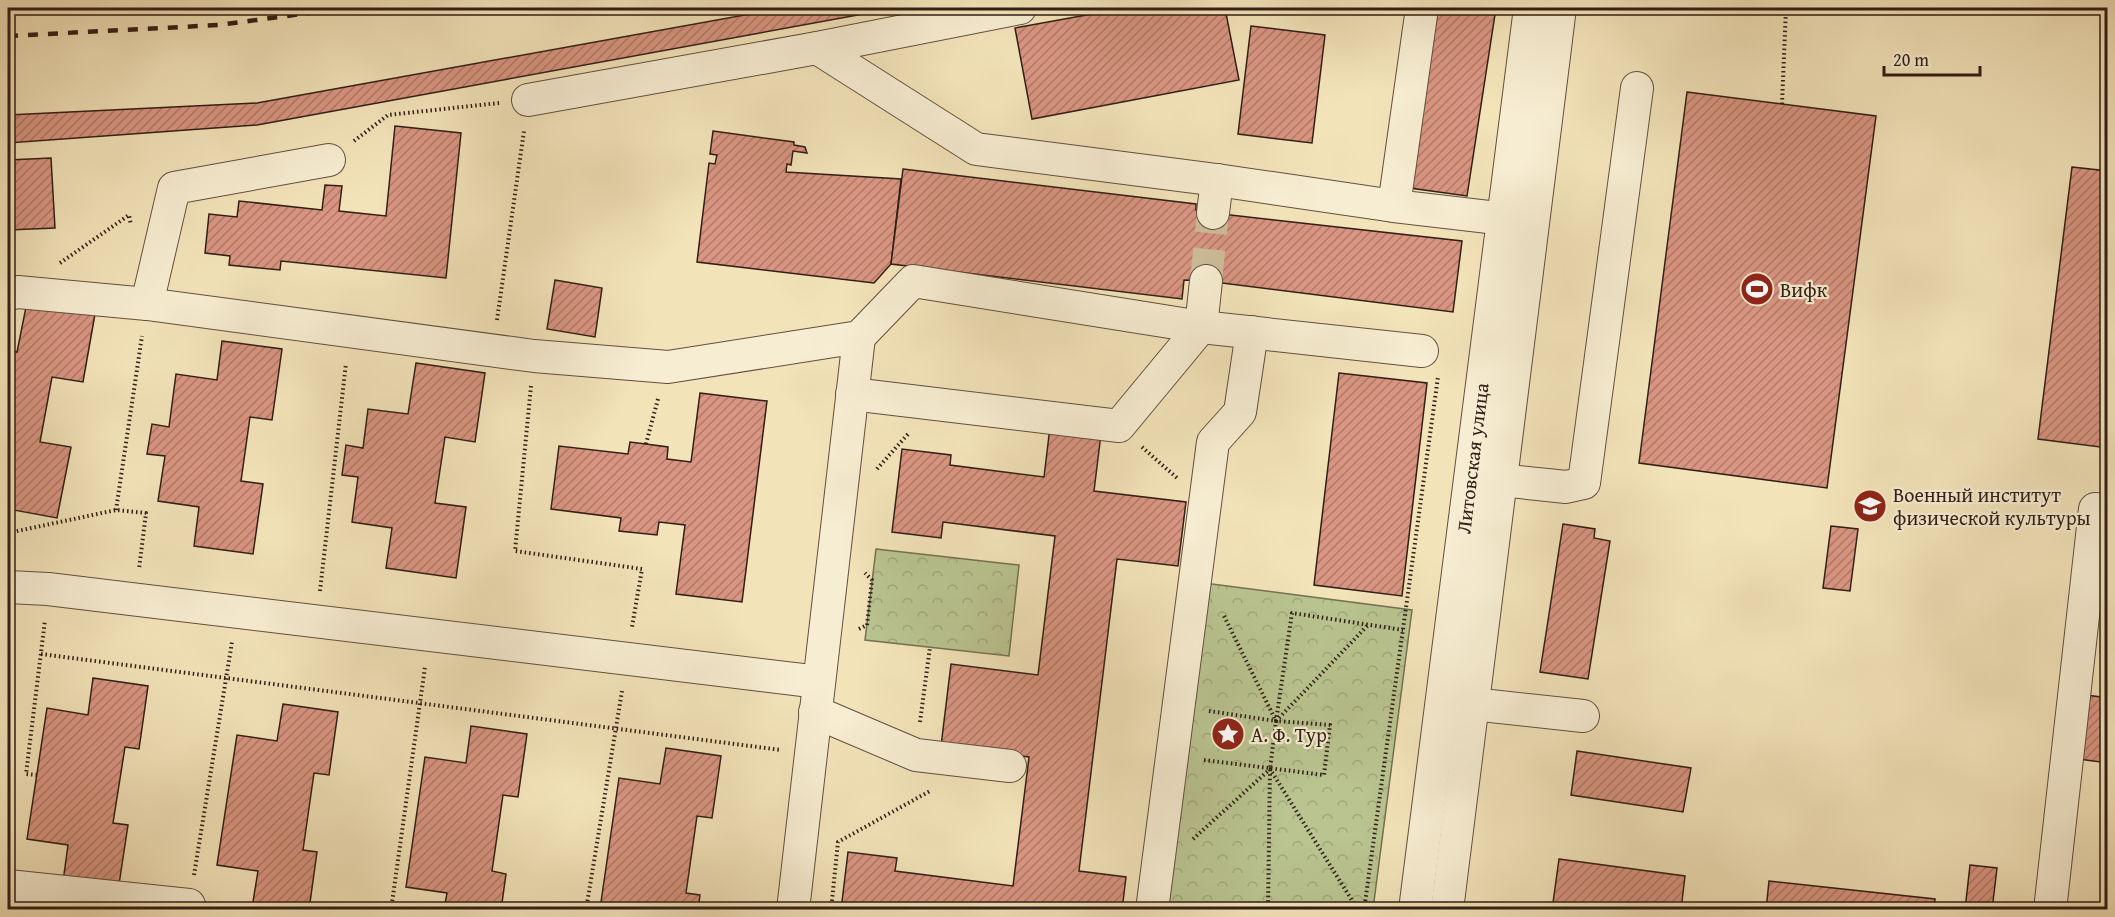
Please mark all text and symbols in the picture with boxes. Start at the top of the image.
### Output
scale bar [1884,39,1980,77]
text: 20 m [1893,46,1929,73]
sports icon: Вифк [1739,271,1775,307]
place label: Вифк [1780,275,1828,304]
street label: Литовская улица [1448,381,1496,535]
place label: Военный институт физической культуры [1893,480,2091,532]
school or university icon: Военный институт физической культуры [1852,488,1888,524]
place icon: А. Ф. Тур [1210,716,1246,752]
place label: А. Ф. Тур [1251,720,1327,749]

